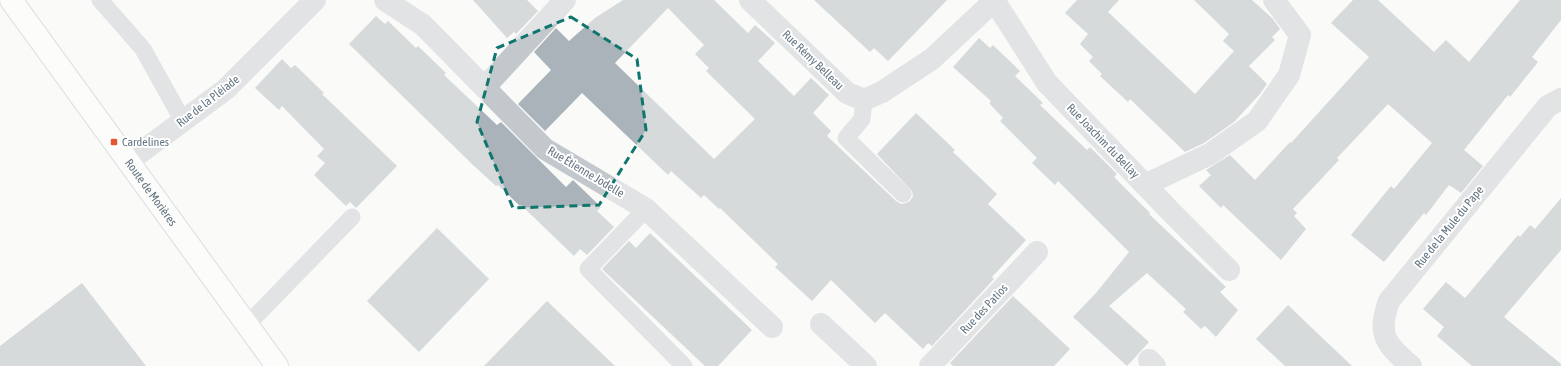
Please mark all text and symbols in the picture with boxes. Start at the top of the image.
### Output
street label: Rue Rémy Belleau [779,27,847,93]
street label: Rue de la Pléiade [174,72,242,130]
street label: Rue Joachim du Bellay [1064,101,1142,181]
place label: Cardelines [122,135,169,149]
marker: Cardelines [109,137,119,147]
street label: Rue Étienne Jodelle [545,144,627,200]
street label: Route de Morières [122,156,180,229]
street label: Rue de la Mule du Pape [1412,183,1486,271]
street label: Rue des Patios [957,281,1011,337]

